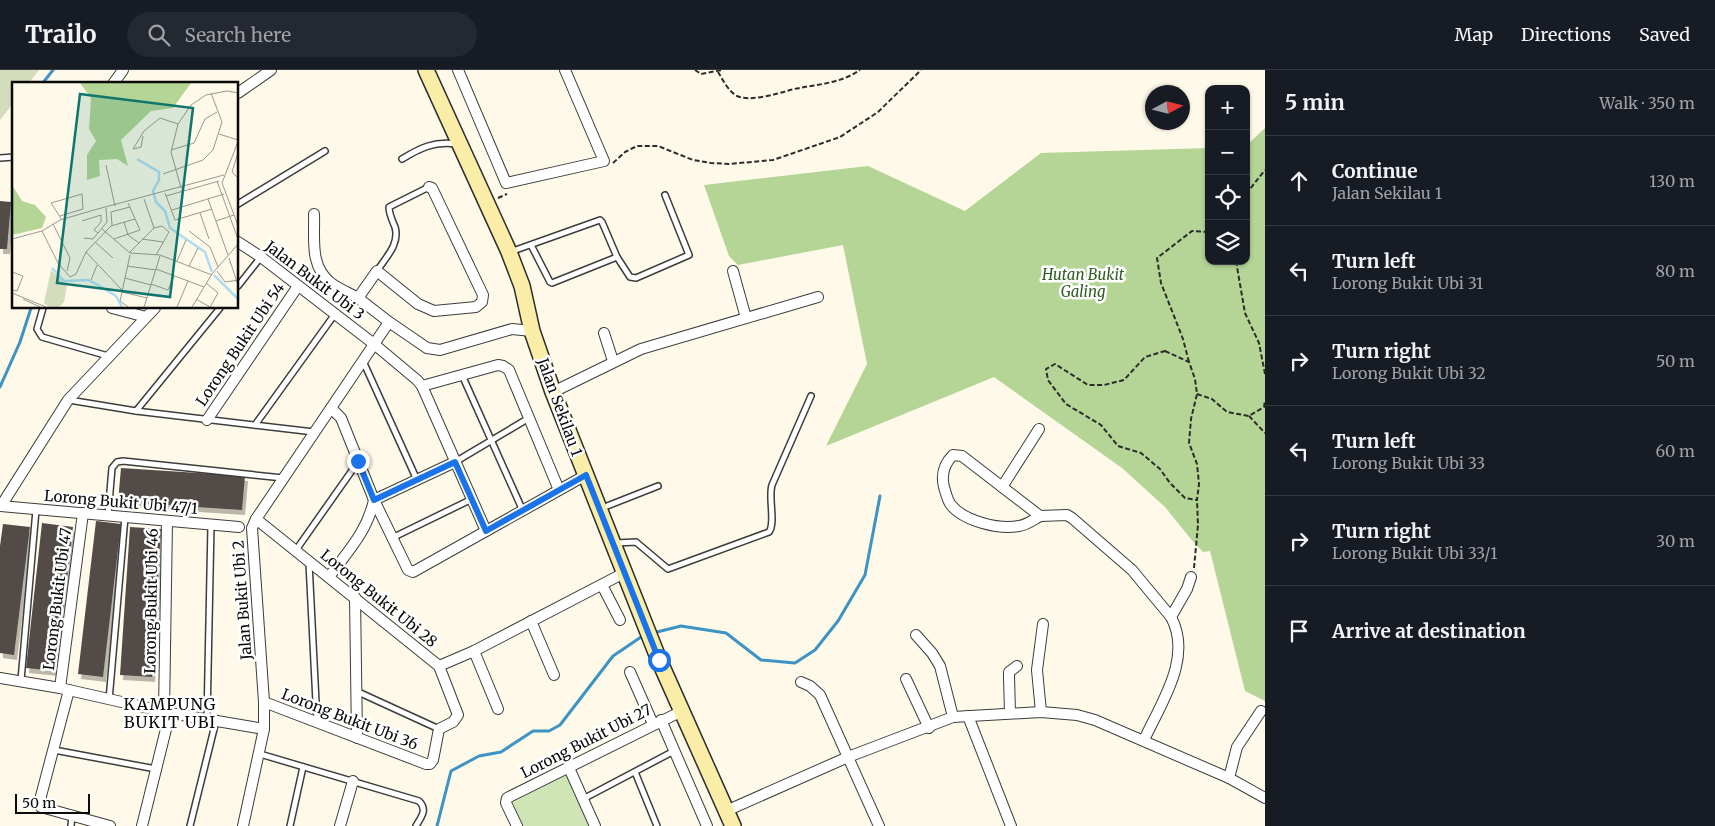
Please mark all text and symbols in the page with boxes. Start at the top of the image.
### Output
search box [127,12,477,57]
text: Trailo [25,19,97,50]
icon: search [145,21,173,49]
text: Search here [185,23,291,47]
text: Map [1455,23,1493,46]
text: Directions [1521,23,1611,46]
text: Saved [1639,23,1690,46]
inset map [12,82,239,309]
north arrow [1145,85,1190,130]
map controls [1205,85,1250,265]
button: + [1205,85,1250,130]
text: 5 min [1285,89,1345,116]
text: Walk · 350 m [1599,93,1695,113]
button: − [1205,130,1250,175]
text: Continue [1332,159,1418,183]
icon: ahead [1285,167,1313,195]
text: 130 m [1649,171,1695,191]
button: locate [1205,175,1250,220]
text: Jalan Sekilau 1 [1332,183,1442,203]
button: layers [1205,220,1250,265]
street label: Jalan Bukit Ubi 3 [261,236,368,324]
text: Turn left [1332,249,1416,273]
icon: left [1285,257,1313,285]
text: 80 m [1656,261,1695,281]
park label: Hutan Bukit Galing [1041,265,1125,301]
text: Lorong Bukit Ubi 31 [1332,273,1483,293]
street label: Lorong Bukit Ubi 54 [192,279,288,409]
text: Turn right [1332,339,1431,363]
icon: right [1285,347,1313,375]
text: 50 m [1656,351,1695,371]
street label: Jalan Sekilau 1 [533,354,587,459]
text: Lorong Bukit Ubi 32 [1332,363,1486,383]
text: Turn left [1332,429,1416,453]
icon: left [1285,437,1313,465]
text: 60 m [1655,441,1695,461]
route end [347,450,370,473]
text: Lorong Bukit Ubi 33 [1332,453,1485,473]
street label: Lorong Bukit Ubi 47/1 [43,486,199,518]
text: Turn right [1332,519,1431,543]
street label: Lorong Bukit Ubi 47 [39,526,75,671]
icon: right [1285,527,1313,555]
street label: Lorong Bukit Ubi 46 [140,528,162,674]
text: 30 m [1656,531,1695,551]
street label: Jalan Bukit Ubi 2 [228,539,256,661]
text: Lorong Bukit Ubi 33/1 [1332,543,1498,563]
street label: Lorong Bukit Ubi 28 [317,545,441,651]
icon: arrive [1285,617,1313,645]
text: Arrive at destination [1332,619,1526,643]
route start [648,649,671,672]
street label: Lorong Bukit Ubi 36 [279,684,421,754]
district label: KAMPUNG BUKIT UBI [124,694,216,732]
street label: Lorong Bukit Ubi 27 [517,700,655,782]
scale bar [15,791,90,814]
text: 50 m [22,794,56,812]

